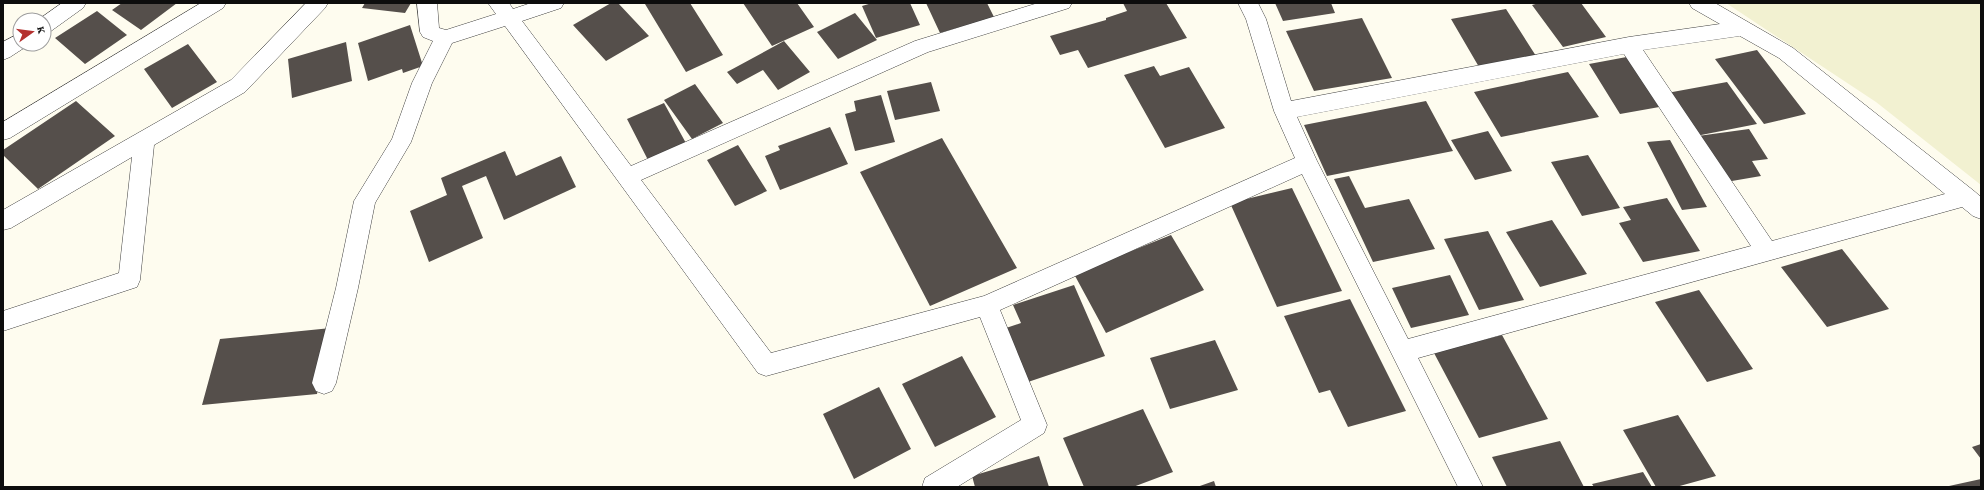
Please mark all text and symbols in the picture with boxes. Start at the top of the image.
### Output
north arrow [12,12,52,52]
text: K [35,25,49,35]

